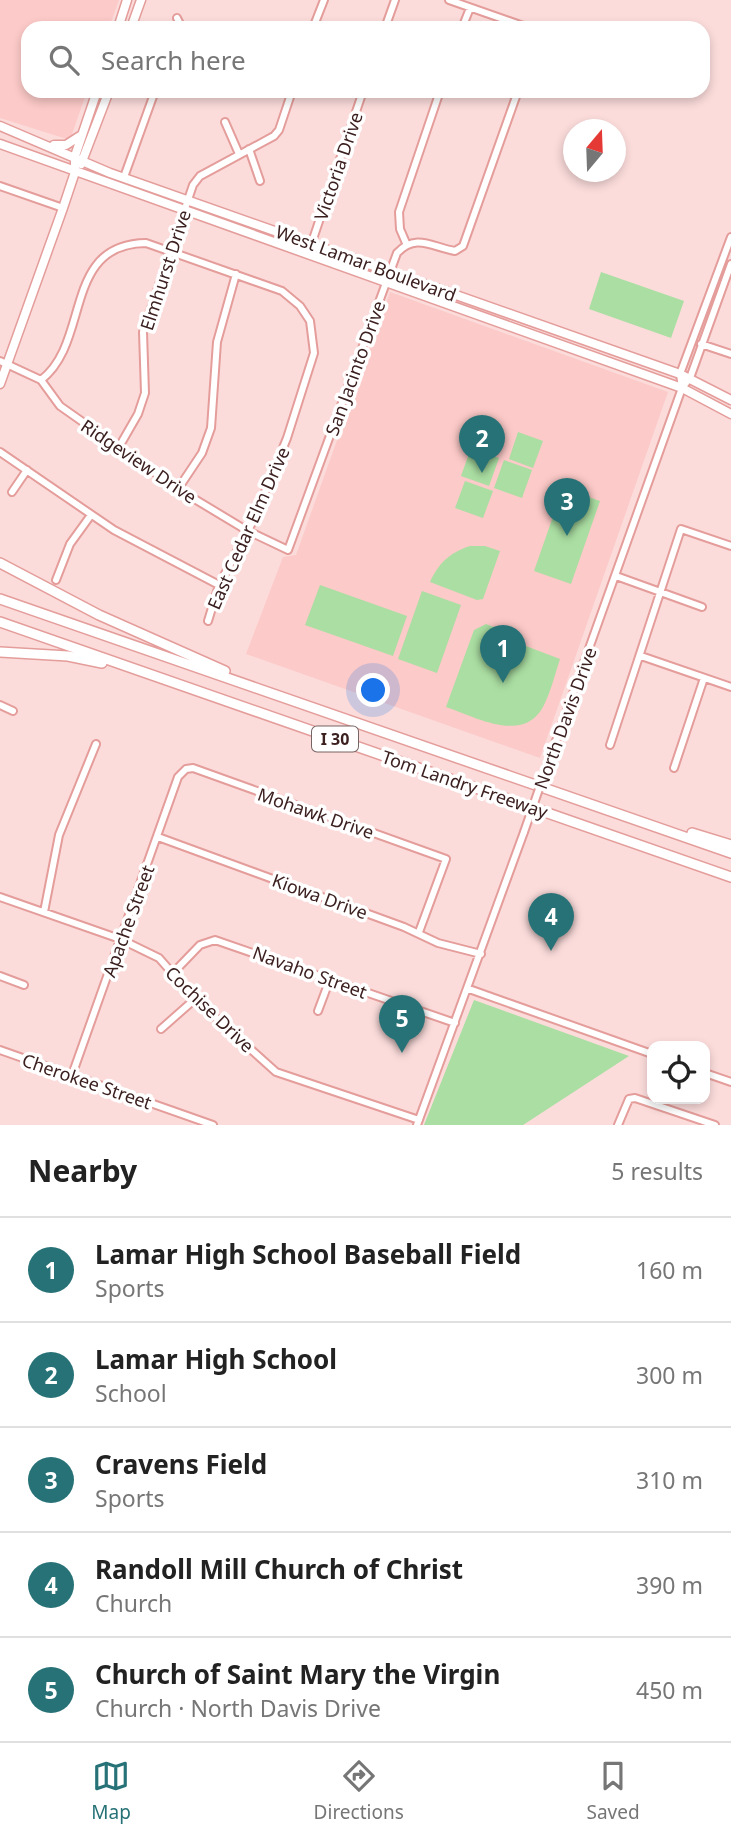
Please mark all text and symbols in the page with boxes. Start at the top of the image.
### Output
search box [21,21,710,98]
icon: search [45,41,83,79]
text: Search here [101,42,246,78]
street label: Victoria Drive [308,109,368,223]
north arrow [563,119,626,182]
street label: Elmhurst Drive [134,207,196,333]
street label: West Lamar Boulevard [272,219,460,307]
street label: San Jacinto Drive [319,297,391,439]
street label: Ridgeview Drive [76,413,202,509]
pin: 2 [459,415,505,473]
street label: East Cedar Elm Drive [201,443,295,613]
pin: 3 [544,478,590,536]
pin: 1 [480,625,526,683]
street label: North Davis Drive [528,644,602,792]
your location [356,673,390,707]
road number: I 30 [312,726,358,752]
street label: Tom Landry Freeway [379,744,552,824]
street label: Mohawk Drive [255,782,377,844]
street label: Apache Street [97,861,160,980]
street label: Kiowa Drive [269,868,371,924]
pin: 4 [528,893,574,951]
street label: Navaho Street [250,940,371,1004]
street label: Cochise Drive [160,961,260,1057]
pin: 5 [379,995,425,1053]
map controls [647,1041,710,1104]
button: locate [647,1041,710,1104]
street label: Cherokee Street [19,1048,155,1115]
text: Nearby [28,1150,137,1191]
text: 5 results [611,1155,703,1187]
text: Lamar High School Baseball Field [95,1236,521,1272]
text: 1 [44,1254,58,1286]
text: 160 m [636,1254,703,1286]
text: Sports [95,1272,165,1304]
text: Lamar High School [95,1341,337,1377]
text: 2 [44,1359,58,1391]
text: 300 m [636,1359,703,1391]
text: School [95,1377,167,1409]
text: Cravens Field [95,1446,267,1482]
text: 3 [44,1464,58,1496]
text: 310 m [636,1464,703,1496]
text: Sports [95,1482,165,1514]
text: Randoll Mill Church of Christ [95,1551,463,1587]
text: 4 [44,1569,58,1601]
text: 390 m [636,1569,703,1601]
text: Church [95,1587,172,1619]
text: Church of Saint Mary the Virgin [95,1656,500,1692]
text: 5 [44,1674,58,1706]
text: 450 m [636,1674,703,1706]
text: Church · North Davis Drive [95,1692,381,1724]
tab: Map [91,1757,131,1825]
tab: Directions [314,1757,404,1825]
tab: Saved [586,1757,640,1825]

